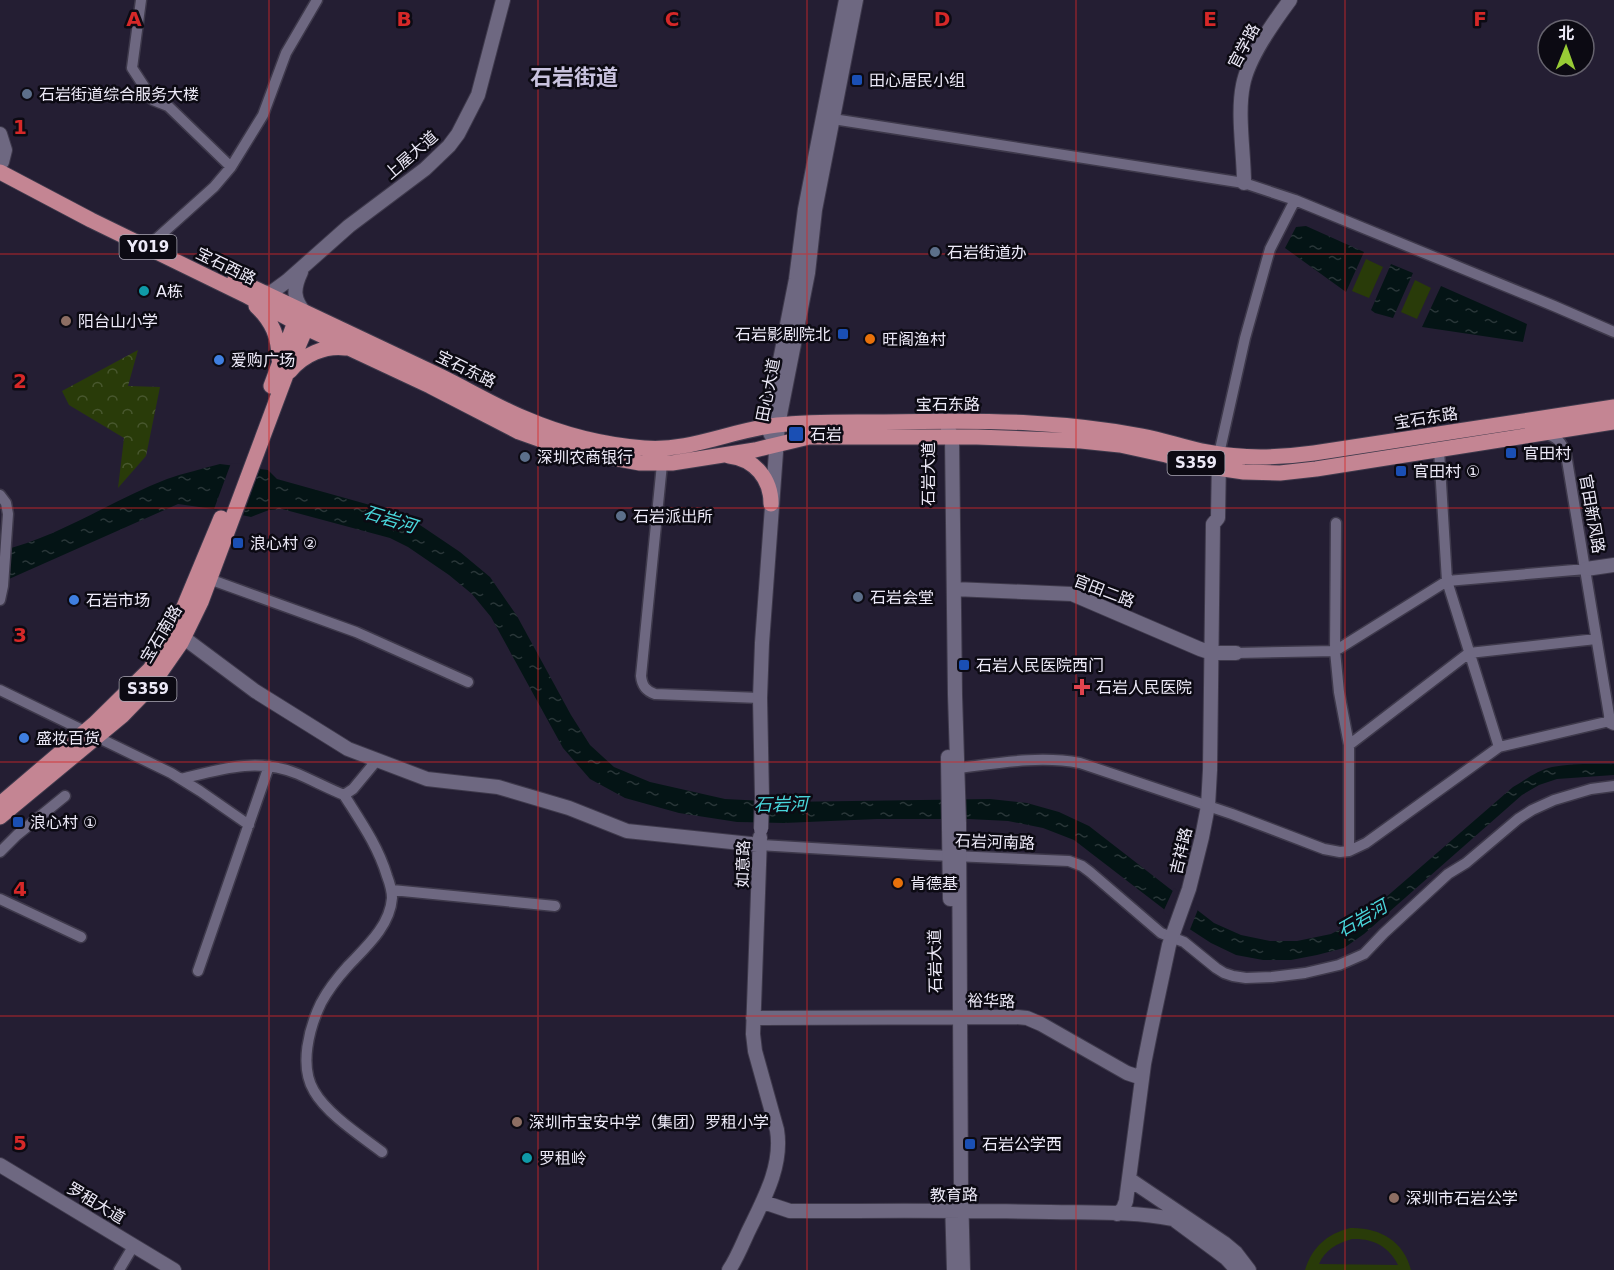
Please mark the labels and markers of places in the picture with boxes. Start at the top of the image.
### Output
place label: 田心居民小组 [869,71,965,90]
marker: 田心居民小组 [850,73,864,87]
place label: 石岩街道综合服务大楼 [39,85,199,104]
marker: 石岩街道综合服务大楼 [20,87,34,101]
place label: 石岩街道办 [947,243,1027,262]
marker: 石岩街道办 [928,245,942,259]
place label: A栋 [156,282,183,301]
marker: A栋 [137,284,151,298]
place label: 阳台山小学 [78,312,158,331]
marker: 阳台山小学 [59,314,73,328]
place label: 石岩影剧院北 [735,325,831,344]
marker: 石岩影剧院北 [836,327,850,341]
place label: 旺阁渔村 [882,330,946,349]
marker: 旺阁渔村 [863,332,877,346]
place label: 爱购广场 [231,351,295,370]
marker: 爱购广场 [212,353,226,367]
marker: 石岩 [787,425,805,443]
place label: 石岩 [810,425,842,444]
place label: 官田村 [1523,444,1571,463]
marker: 官田村 [1504,446,1518,460]
place label: 深圳农商银行 [537,448,633,467]
marker: 深圳农商银行 [518,450,532,464]
place label: 官田村 ① [1413,462,1480,481]
marker: 官田村 ① [1394,464,1408,478]
place label: 石岩派出所 [633,507,713,526]
marker: 石岩派出所 [614,509,628,523]
place label: 浪心村 ② [250,534,317,553]
marker: 浪心村 ② [231,536,245,550]
place label: 石岩会堂 [870,588,934,607]
marker: 石岩会堂 [851,590,865,604]
place label: 石岩市场 [86,591,150,610]
marker: 石岩市场 [67,593,81,607]
place label: 石岩人民医院西门 [976,656,1104,675]
marker: 石岩人民医院西门 [957,658,971,672]
marker: 石岩人民医院 [1073,678,1091,696]
place label: 石岩人民医院 [1096,678,1192,697]
place label: 盛妆百货 [36,729,100,748]
marker: 盛妆百货 [17,731,31,745]
place label: 浪心村 ① [30,813,97,832]
marker: 浪心村 ① [11,815,25,829]
place label: 肯德基 [910,874,958,893]
marker: 肯德基 [891,876,905,890]
place label: 深圳市宝安中学（集团）罗租小学 [529,1113,769,1132]
marker: 深圳市宝安中学（集团）罗租小学 [510,1115,524,1129]
place label: 石岩公学西 [982,1135,1062,1154]
marker: 石岩公学西 [963,1137,977,1151]
place label: 罗租岭 [539,1149,587,1168]
marker: 罗租岭 [520,1151,534,1165]
place label: 深圳市石岩公学 [1406,1189,1518,1208]
marker: 深圳市石岩公学 [1387,1191,1401,1205]

